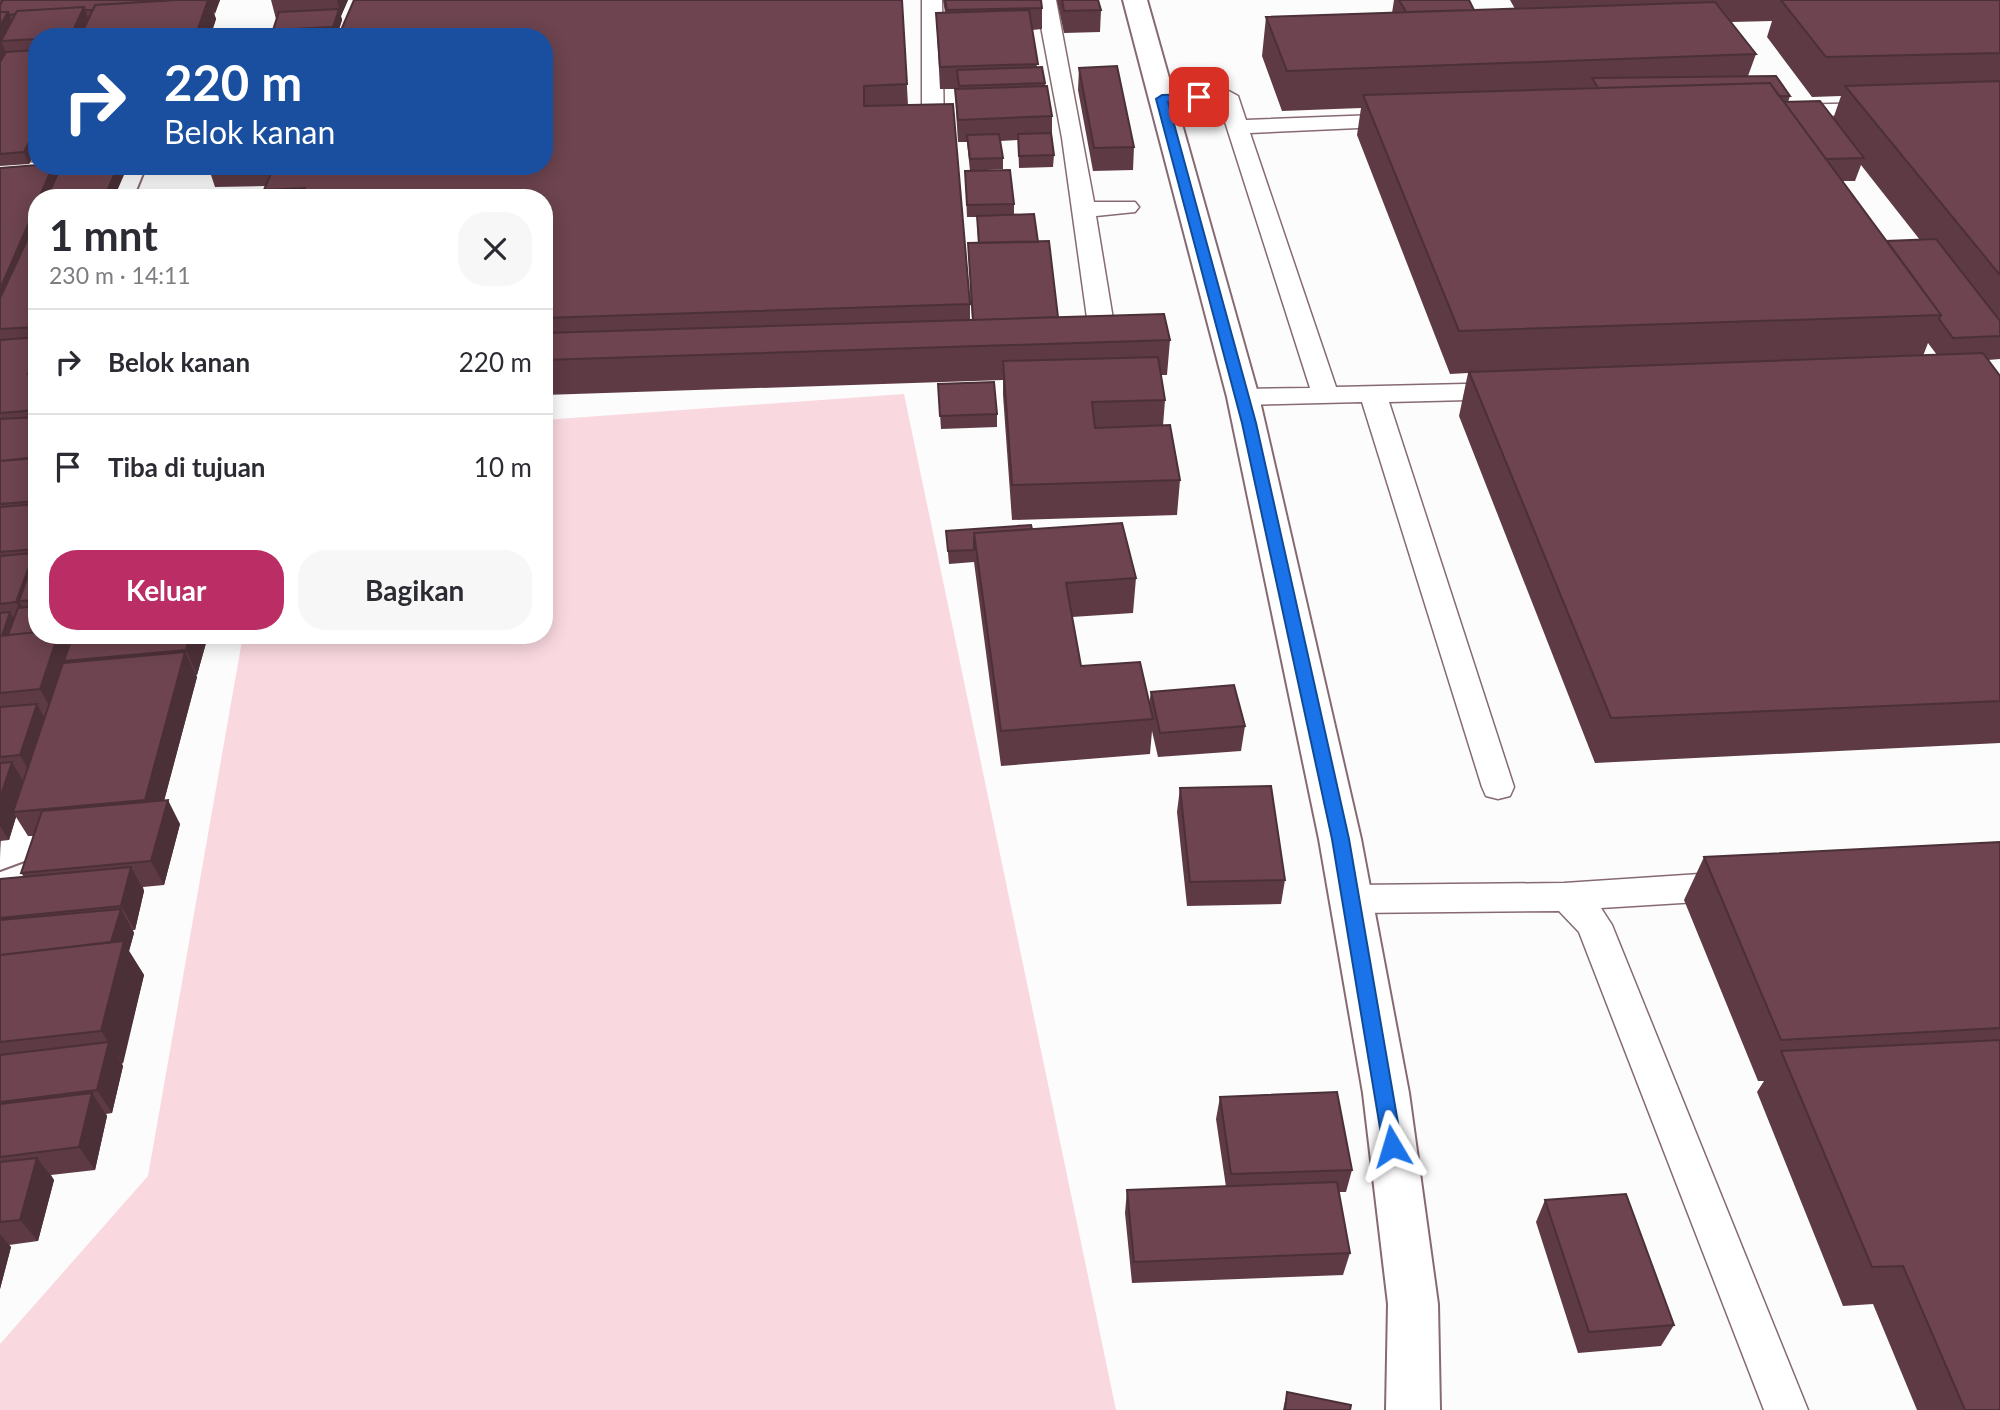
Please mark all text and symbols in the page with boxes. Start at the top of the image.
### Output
text: 220 m [164,53,302,111]
icon: right [49,56,140,147]
pin [1169,67,1229,127]
icon: arrive [1180,78,1218,116]
text: Belok kanan [164,112,335,151]
text: 1 mnt [49,210,158,260]
button: close [458,212,532,286]
text: 230 m · 14:11 [49,261,191,289]
icon: right [49,343,87,381]
text: Belok kanan [108,346,250,378]
text: 220 m [459,346,532,378]
icon: arrive [49,448,87,486]
text: Tiba di tujuan [108,451,266,483]
text: 10 m [474,451,532,483]
button: Keluar [49,550,284,630]
button: Bagikan [298,550,532,630]
position arrow [1355,1109,1429,1183]

